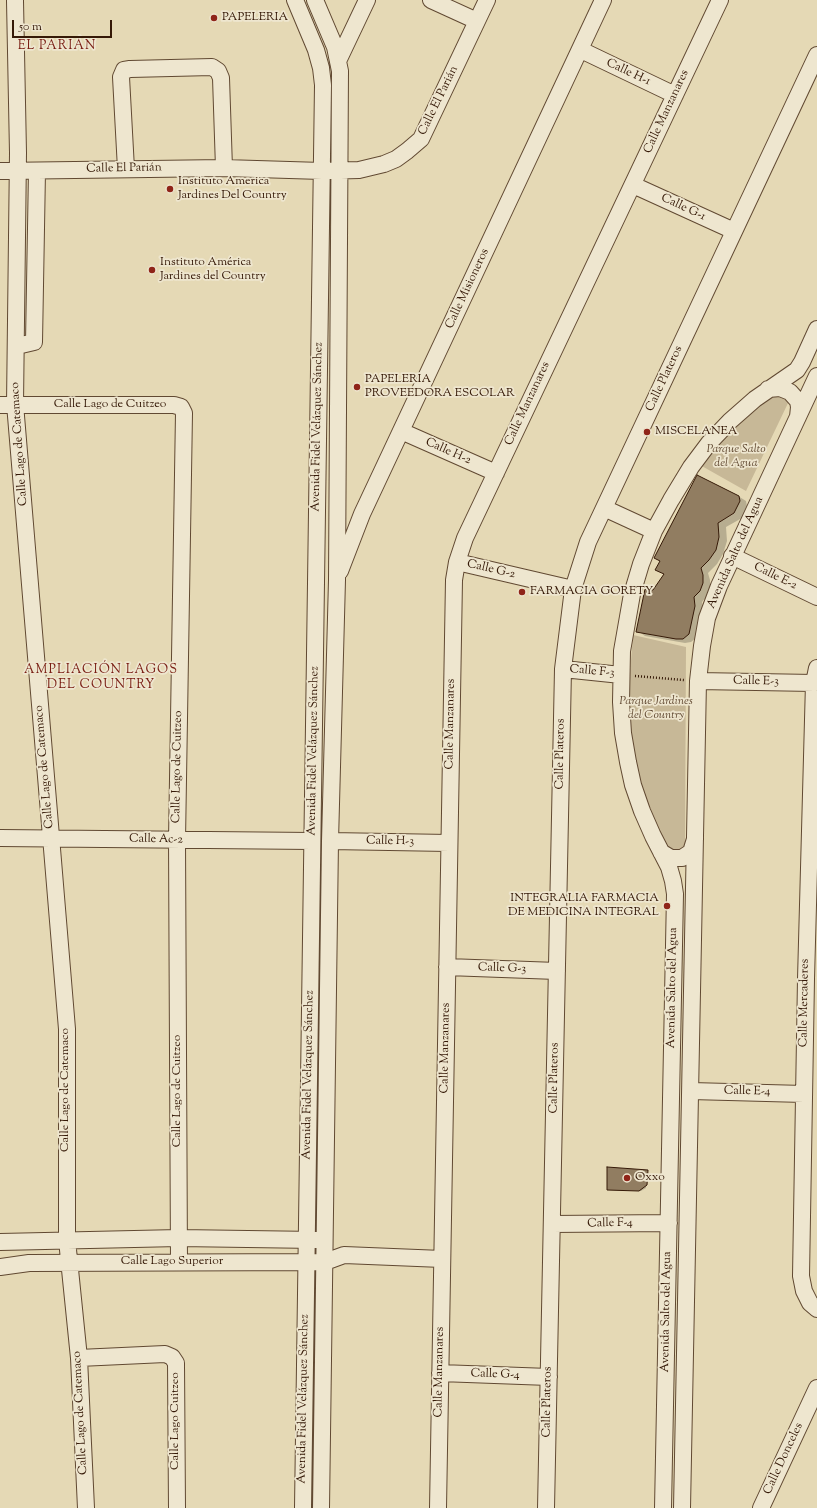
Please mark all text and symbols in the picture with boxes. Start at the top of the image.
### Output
place label: PAPELERIA [222,11,288,25]
scale bar [14,12,114,38]
marker: PAPELERIA [209,13,219,23]
text: 50 m [19,18,42,36]
district label: EL PARIÁN [18,39,96,55]
street label: Calle H-1 [604,56,652,90]
street label: Calle El Parián [416,64,462,138]
street label: Calle Manzanares [641,68,693,156]
street label: Calle El Parián [86,161,162,177]
place label: Instituto America Jardines Del Country [178,175,287,203]
marker: Instituto America Jardines Del Country [165,184,175,194]
street label: Calle G-1 [658,191,708,225]
street label: Calle Misioneros [443,246,493,332]
place label: Instituto América Jardines del Country [160,256,266,284]
marker: Instituto América Jardines del Country [147,265,157,275]
street label: Avenida Fidel Velázquez Sánchez [309,342,327,512]
street label: Calle Plateros [644,344,686,414]
street label: Calle Manzanares [502,360,554,448]
place label: PAPELERIA PROVEEDORA ESCOLAR [365,373,515,401]
street label: Calle Lago de Catemaco [8,382,32,506]
marker: PAPELERIA PROVEEDORA ESCOLAR [352,382,362,392]
street label: Calle Lago de Cuitzeo [54,398,166,412]
place label: MISCELANEA [655,425,738,439]
marker: MISCELANEA [642,427,652,437]
street label: Calle H-2 [423,435,473,469]
park label: Parque Salto del Agua [706,443,766,471]
street label: Avenida Salto del Agua [705,495,767,611]
street label: Calle G-2 [465,557,517,583]
street label: Calle E-2 [751,560,799,594]
place label: FARMACIA GORETY [530,585,653,599]
marker: FARMACIA GORETY [517,587,527,597]
district label: AMPLIACIÓN LAGOS DEL COUNTRY [24,663,178,694]
street label: Calle F-3 [569,663,615,681]
street label: Avenida Fidel Velázquez Sánchez [305,666,323,836]
street label: Calle E-3 [733,674,779,690]
street label: Calle Manzanares [443,679,459,769]
park label: Parque Jardines del Country [619,695,693,723]
street label: Calle Lago de Catemaco [32,705,58,829]
street label: Calle Lago de Cuitzeo [170,711,186,823]
street label: Calle Plateros [553,718,569,790]
street label: Calle Ac-2 [129,832,183,848]
street label: Calle H-3 [366,834,414,850]
place label: INTEGRALIA FARMACIA DE MEDICINA INTEGRAL [508,892,659,920]
marker: INTEGRALIA FARMACIA DE MEDICINA INTEGRAL [662,901,672,911]
street label: Avenida Salto del Agua [665,927,681,1049]
street label: Calle Mercaderes [797,959,813,1047]
street label: Calle G-3 [478,961,526,977]
street label: Avenida Fidel Velázquez Sánchez [300,990,318,1160]
street label: Calle Manzanares [438,1003,454,1093]
street label: Calle Lago de Catemaco [59,1028,73,1152]
street label: Calle Lago de Cuitzeo [171,1035,185,1147]
street label: Calle Plateros [547,1042,563,1114]
street label: Calle E-4 [724,1084,770,1100]
place label: Oxxo [635,1171,665,1185]
marker: Oxxo [622,1173,632,1183]
street label: Calle F-4 [587,1216,633,1232]
street label: Avenida Salto del Agua [659,1251,675,1373]
street label: Calle Lago Superior [121,1255,223,1269]
street label: Avenida Fidel Velázquez Sánchez [295,1314,313,1484]
street label: Calle Manzanares [432,1327,448,1417]
street label: Calle Lago de Catemaco [71,1351,91,1475]
street label: Calle Plateros [540,1366,556,1438]
street label: Calle G-4 [470,1367,520,1383]
street label: Calle Lago Cuitzeo [169,1372,183,1470]
street label: Calle Donceles [761,1421,807,1497]

